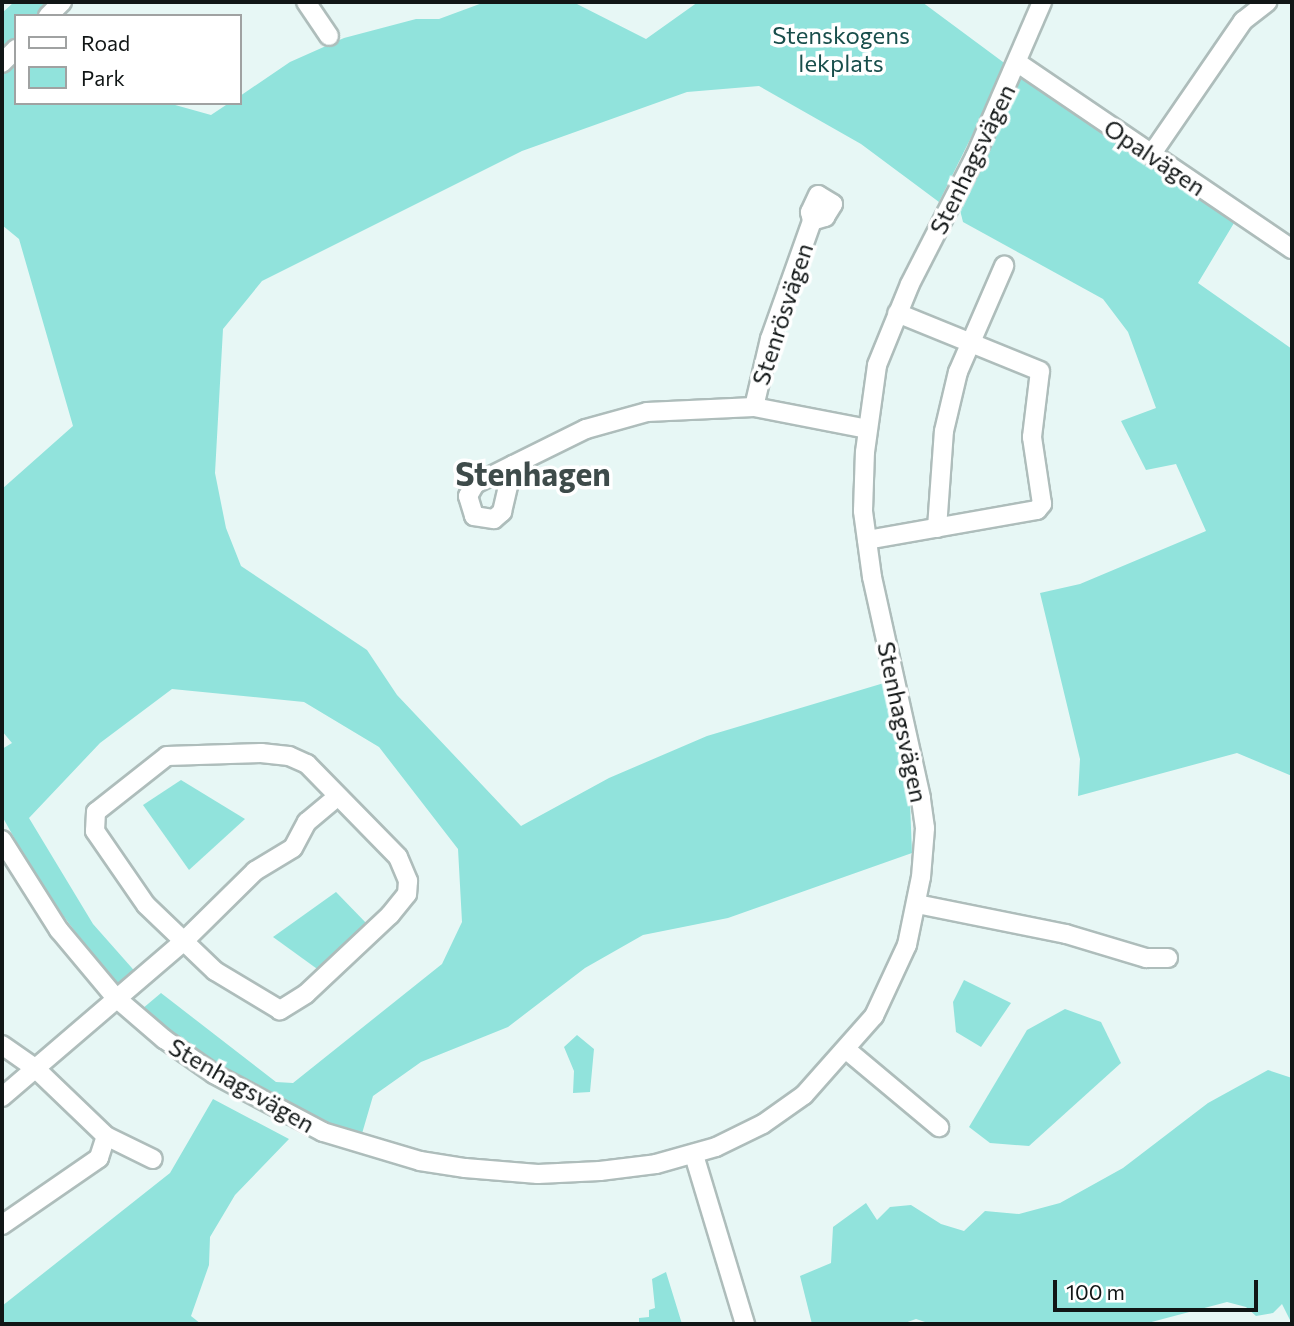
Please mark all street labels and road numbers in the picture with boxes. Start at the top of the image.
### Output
street label: Stenhagsvägen [923,79,1021,239]
street label: Opalvägen [1099,113,1211,201]
street label: Stenrösvägen [746,239,818,389]
street label: Stenhagsvägen [872,639,934,805]
street label: Stenhagsvägen [164,1032,320,1138]

